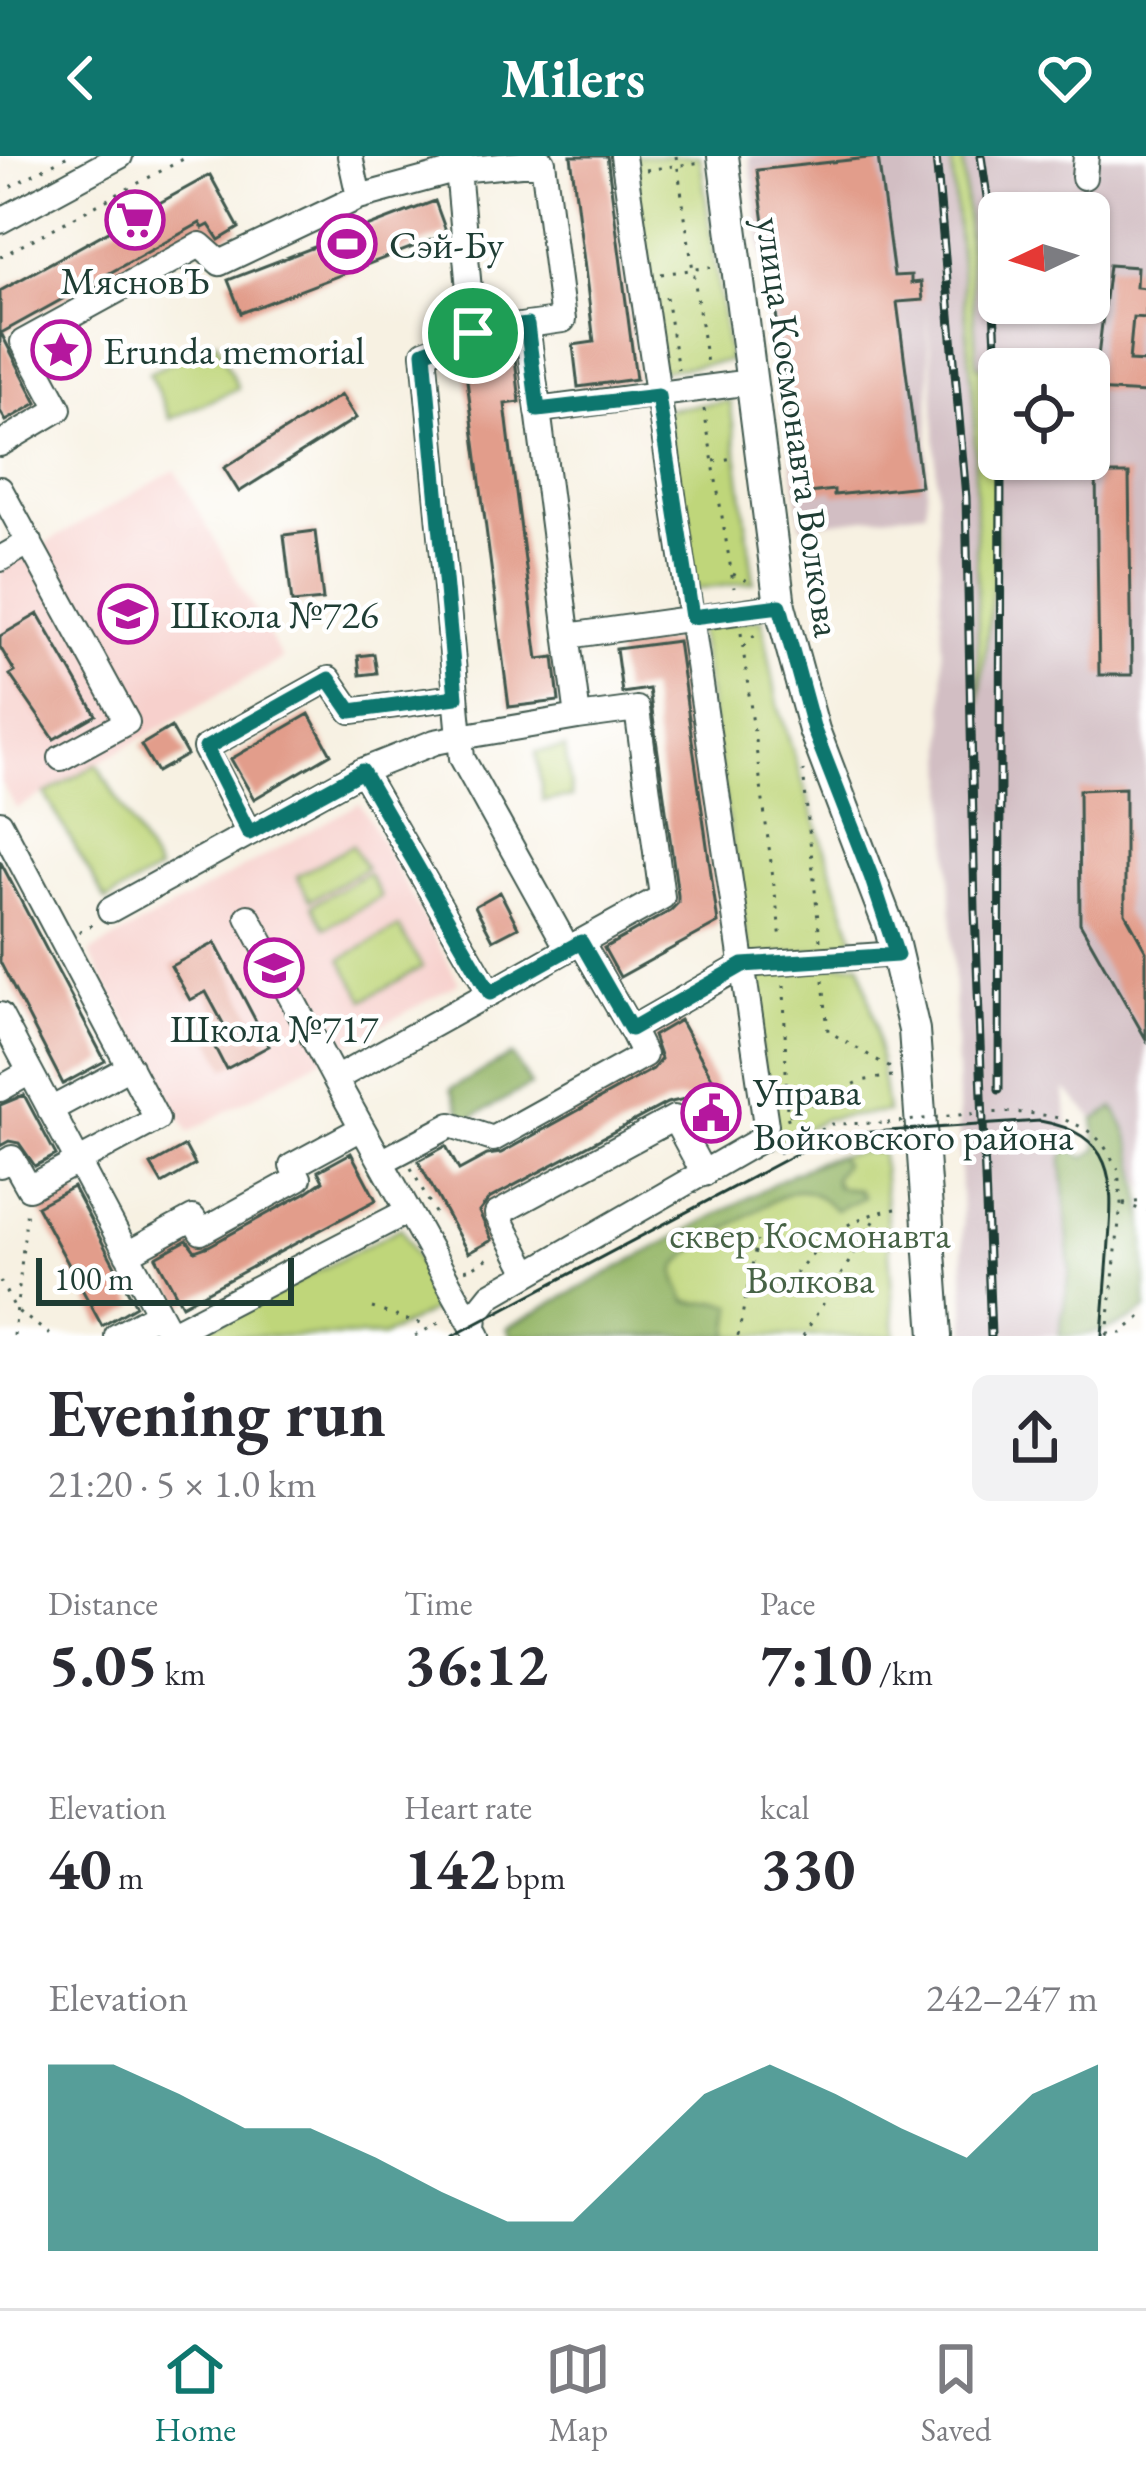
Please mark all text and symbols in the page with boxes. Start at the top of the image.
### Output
text: Milers [501,43,645,113]
icon: back [48,45,114,111]
icon: heart [1032,45,1098,111]
supermarket icon: МясновЪ [104,189,166,251]
north arrow [978,192,1110,324]
map controls [978,192,1110,480]
sports icon: Сэй-Бу [316,213,378,275]
street label: улица Космонавта Волкова [744,214,854,641]
place label: Сэй-Бу [389,219,505,270]
place label: МясновЪ [60,255,210,306]
pin [422,282,524,384]
icon: arrive [440,300,506,366]
place icon: Erunda memorial [30,319,92,381]
place label: Erunda memorial [103,325,365,376]
button: locate [978,348,1110,480]
school or university icon: Школа №726 [97,583,159,645]
place label: Школа №726 [170,589,379,640]
school or university icon: Школа №717 [243,937,305,999]
place label: Школа №717 [170,1003,379,1054]
place label: Управа Войковского района [752,1066,1074,1162]
public building icon: Управа Войковского района [680,1082,742,1144]
park label: сквер Космонавта Волкова [669,1209,951,1305]
scale bar [36,1252,294,1305]
text: 100 m [54,1257,134,1300]
text: Evening run [48,1370,386,1456]
button: share [972,1375,1098,1501]
text: 21:20 · 5 × 1.0 km [48,1458,317,1509]
text: Distance [48,1582,158,1625]
text: Time [404,1582,473,1625]
text: Pace [760,1582,815,1625]
text: 5.05 [48,1625,158,1703]
text: 36:12 [404,1625,548,1703]
text: 7:10 [760,1625,872,1703]
text: km [158,1652,206,1695]
text: /km [872,1652,933,1695]
text: Elevation [48,1786,167,1829]
text: Heart rate [404,1786,532,1829]
text: kcal [760,1786,810,1829]
text: 40 [48,1829,111,1907]
text: 142 [404,1829,499,1907]
text: 330 [760,1829,855,1907]
text: m [111,1856,144,1899]
text: bpm [499,1856,566,1899]
text: Elevation [48,1972,188,2023]
text: 242–247 m [926,1972,1098,2023]
tab: Home [155,2336,236,2451]
tab: Map [545,2336,611,2451]
tab: Saved [921,2336,991,2451]

